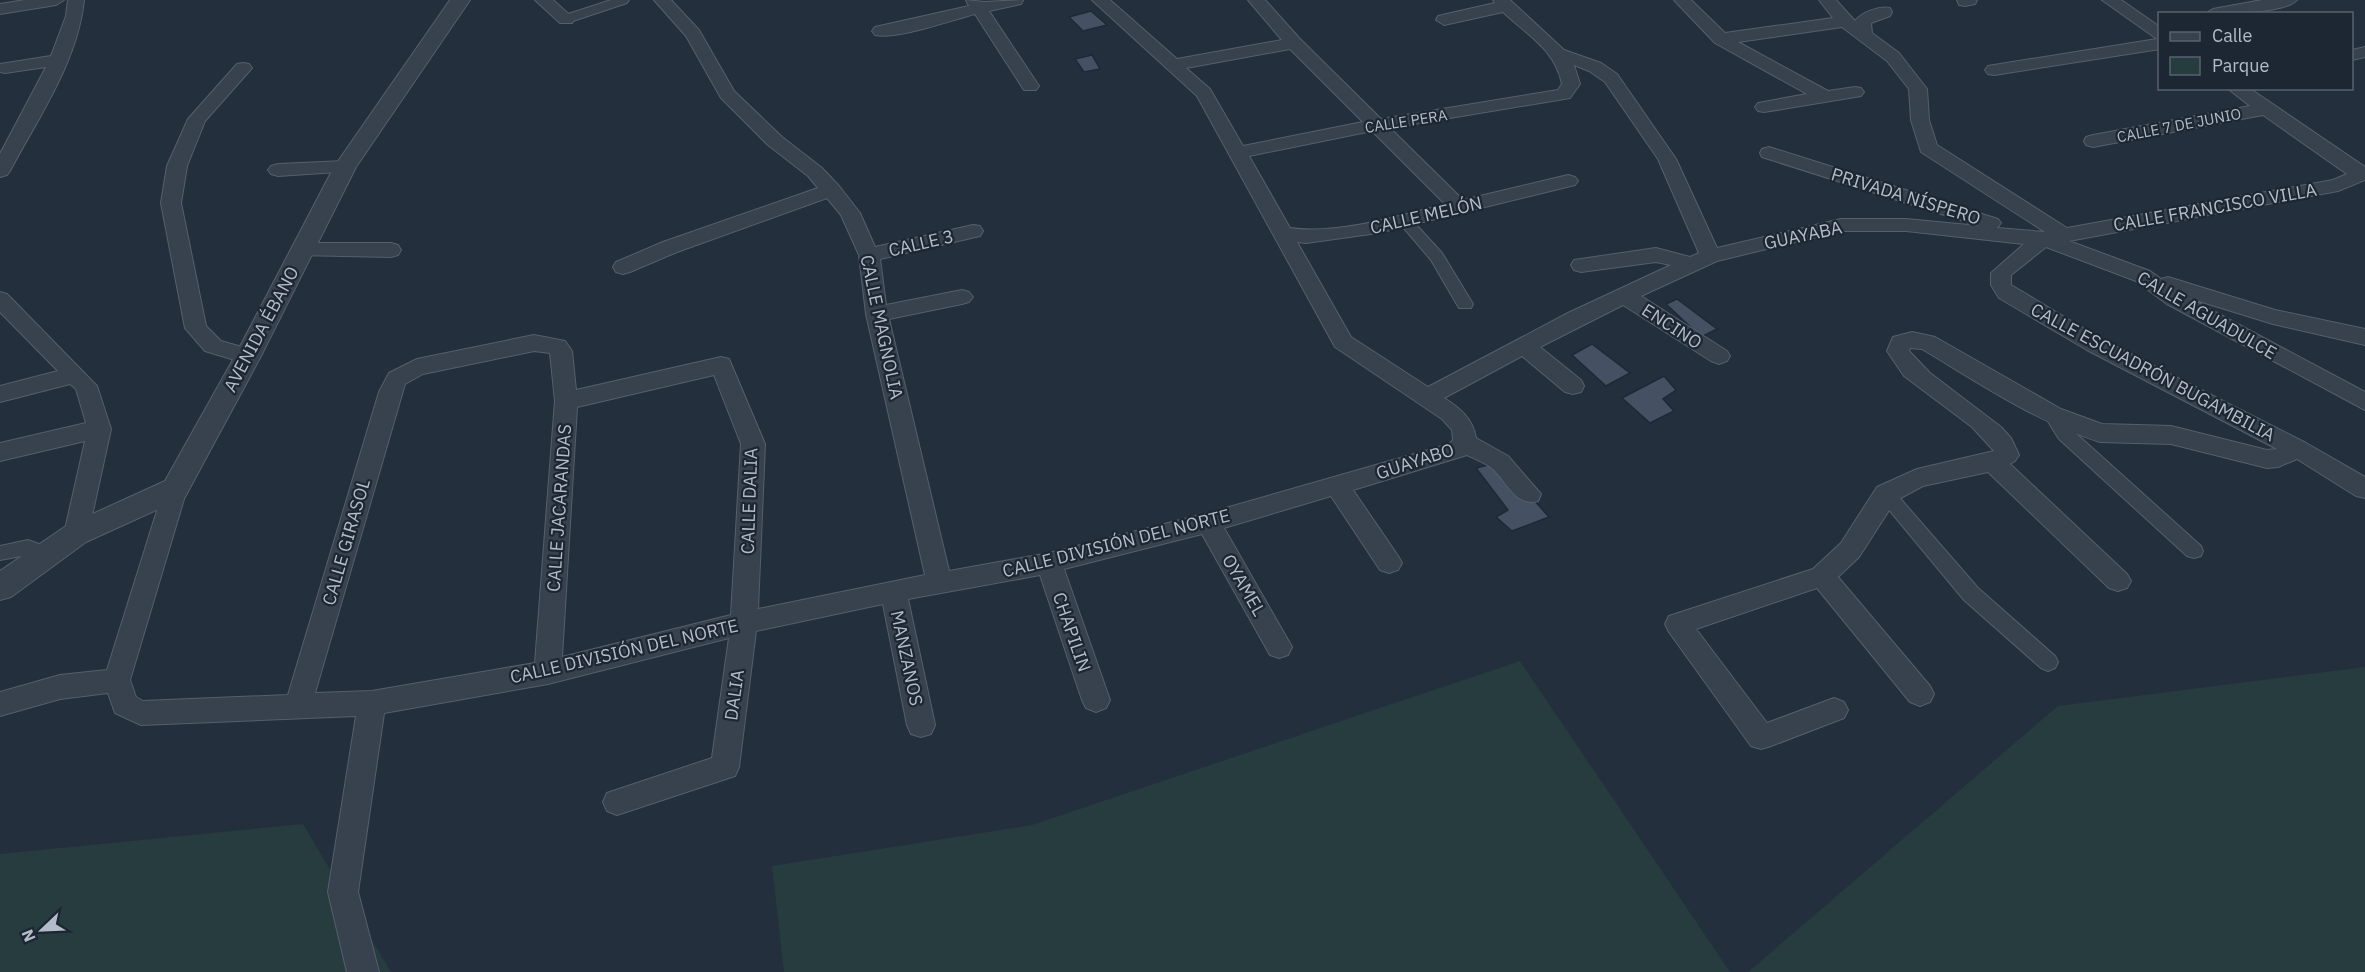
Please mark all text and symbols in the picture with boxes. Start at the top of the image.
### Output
legend [2158,12,2353,90]
text: Calle [2212,24,2252,47]
text: Parque [2212,54,2270,77]
street label: CALLE 7 DE JUNIO [2115,104,2243,146]
street label: CALLE PERA [1363,105,1449,137]
street label: PRIVADA NÍSPERO [1829,162,1983,230]
street label: CALLE FRANCISCO VILLA [2111,178,2319,236]
street label: CALLE MELÓN [1368,191,1484,239]
street label: GUAYABA [1762,215,1845,255]
street label: CALLE 3 [886,224,956,262]
street label: CALLE MAGNOLIA [855,253,909,402]
street label: AVENIDA ÉBANO [218,262,304,396]
street label: CALLE AGUADULCE [2133,266,2281,364]
street label: ENCINO [1638,298,1706,354]
street label: CALLE ESCUADRÓN BUGAMBILIA [2027,298,2280,447]
street label: CALLE JACARANDAS [542,423,576,593]
street label: GUAYABO [1373,438,1457,484]
street label: CALLE DALIA [736,447,762,555]
street label: CALLE GIRASOL [317,476,375,608]
street label: CALLE DIVISIÓN DEL NORTE [1000,504,1232,582]
street label: OYAMEL [1217,550,1271,620]
street label: CHAPILIN [1048,589,1096,675]
street label: MANZANOS [886,608,928,708]
street label: CALLE DIVISIÓN DEL NORTE [508,614,740,688]
street label: DALIA [719,668,749,722]
north arrow [12,900,72,960]
text: N [17,927,40,945]

